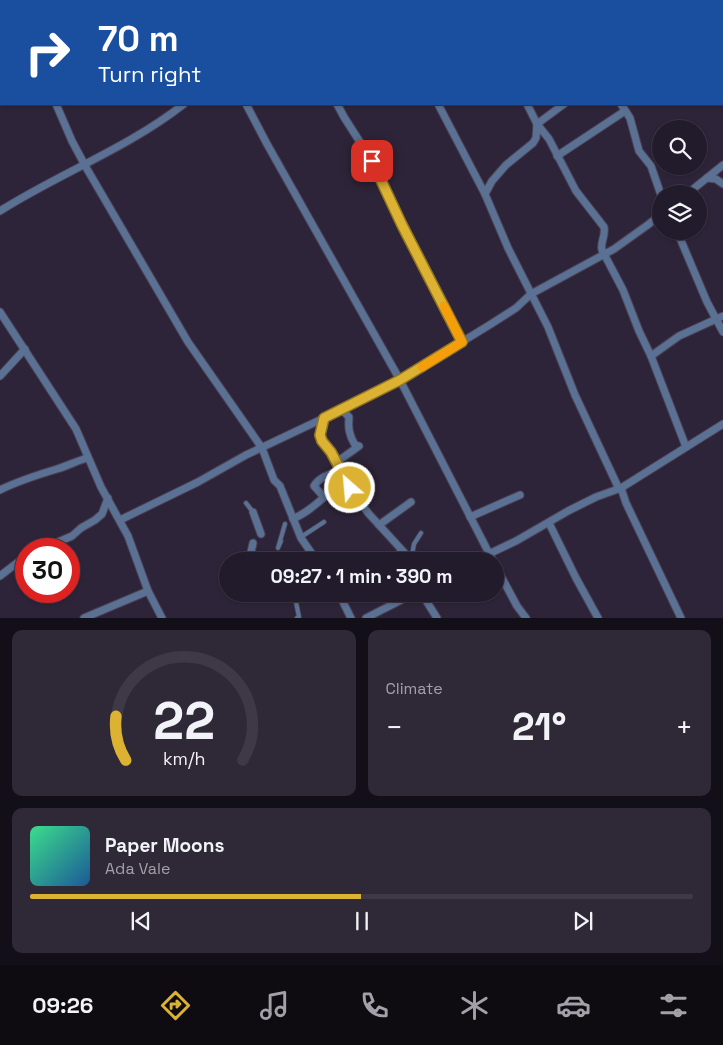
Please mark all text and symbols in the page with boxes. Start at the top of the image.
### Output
text: 70 m [98,17,179,61]
icon: right [15,20,80,85]
text: Turn right [98,60,201,88]
map controls [652,120,707,240]
button: search [652,120,707,175]
pin [351,140,393,182]
icon: arrive [358,147,386,175]
button: layers [652,185,707,240]
position arrow [323,461,375,513]
speed limit sign: 30 [15,538,80,603]
text: 09:27 · 1 min · 390 m [271,564,452,589]
text: Climate [386,678,443,699]
text: 22 [153,688,215,754]
text: 21° [512,703,567,751]
text: − [386,709,403,745]
text: + [676,709,693,745]
text: km/h [162,747,205,770]
text: Paper Moons [105,833,224,858]
text: Ada Vale [105,858,170,879]
icon: previous [127,907,155,935]
icon: pause [348,907,376,935]
icon: next [569,907,597,935]
icon: directions [158,988,193,1023]
icon: music [257,988,292,1023]
icon: phone [357,988,392,1023]
icon: climate [457,988,492,1023]
icon: car [556,988,591,1023]
icon: filters [656,988,691,1023]
text: 09:26 [32,991,93,1019]

